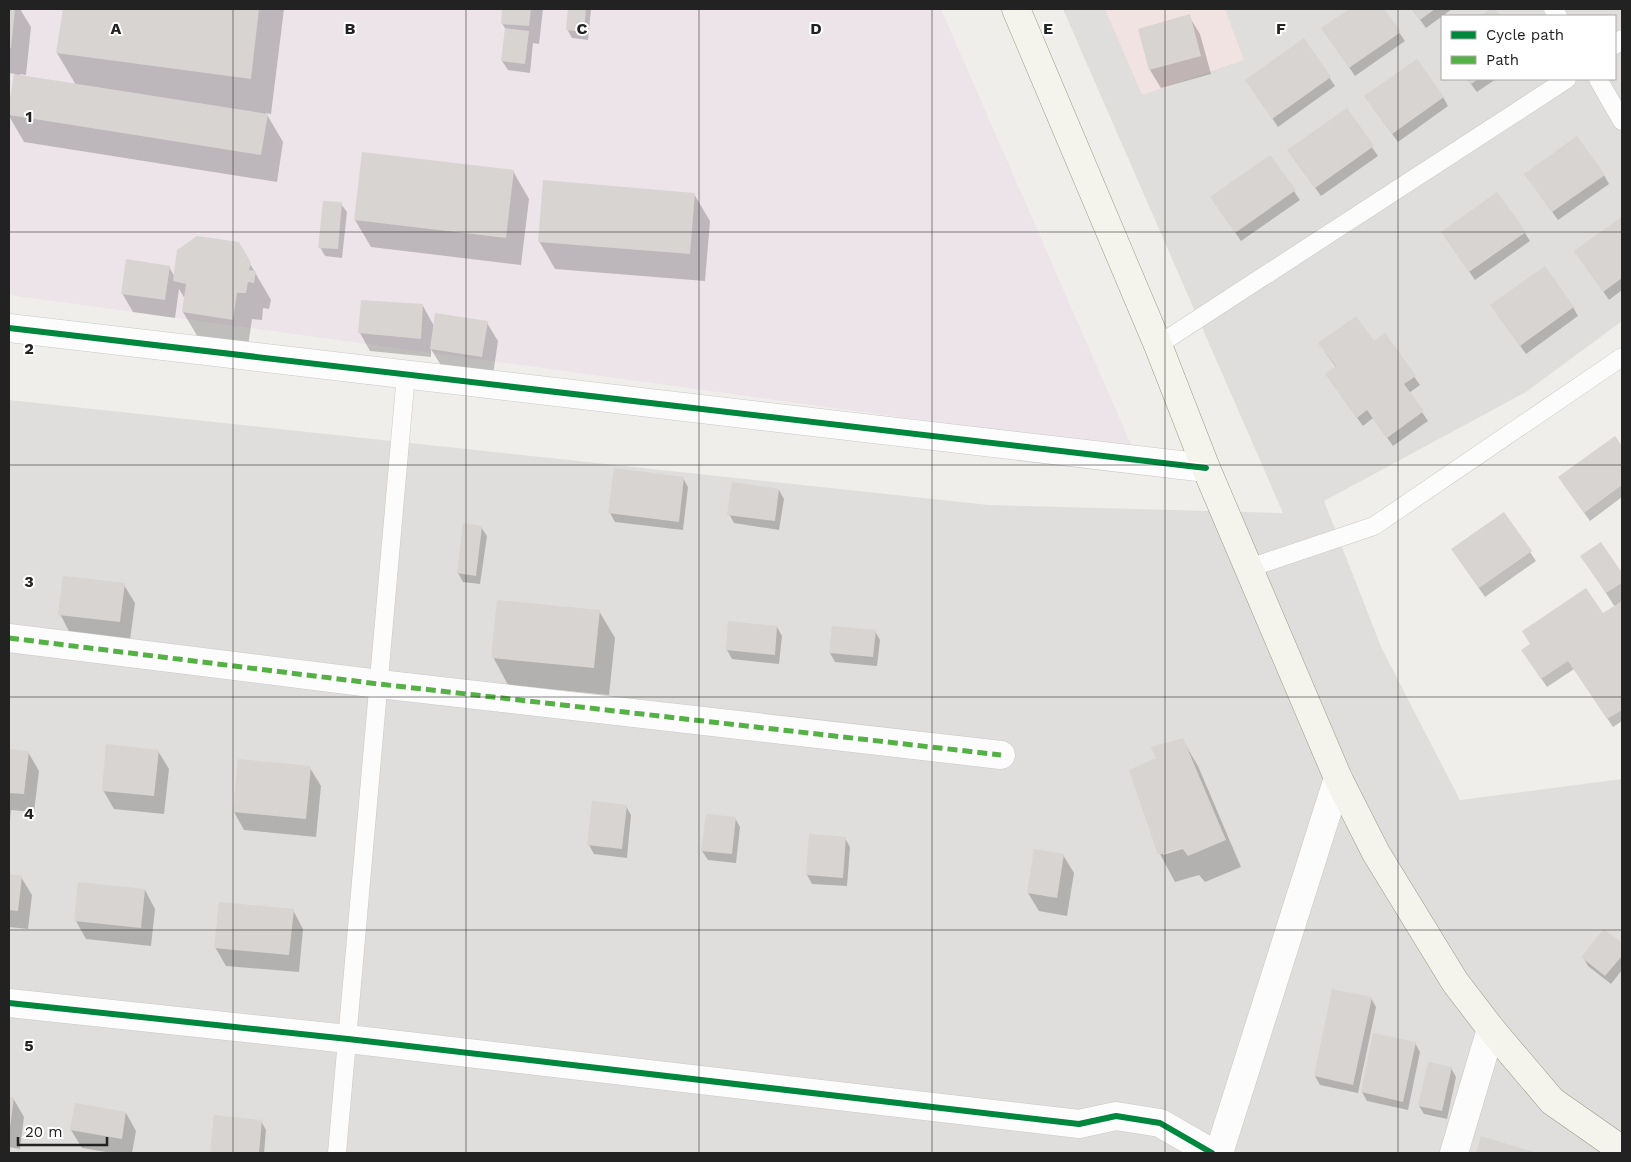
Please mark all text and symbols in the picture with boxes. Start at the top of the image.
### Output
legend [1441,15,1616,80]
text: A [111,19,122,38]
text: B [345,19,356,38]
text: C [577,19,588,38]
text: D [810,19,822,38]
text: E [1043,19,1053,38]
text: F [1276,19,1286,38]
text: Cycle path [1486,26,1564,44]
text: Path [1486,51,1519,69]
text: 1 [26,107,32,126]
text: 2 [24,339,34,358]
text: 3 [24,572,34,591]
text: 4 [24,804,34,823]
text: 5 [24,1036,34,1055]
scale bar [18,1114,106,1146]
text: 20 m [25,1123,63,1141]

